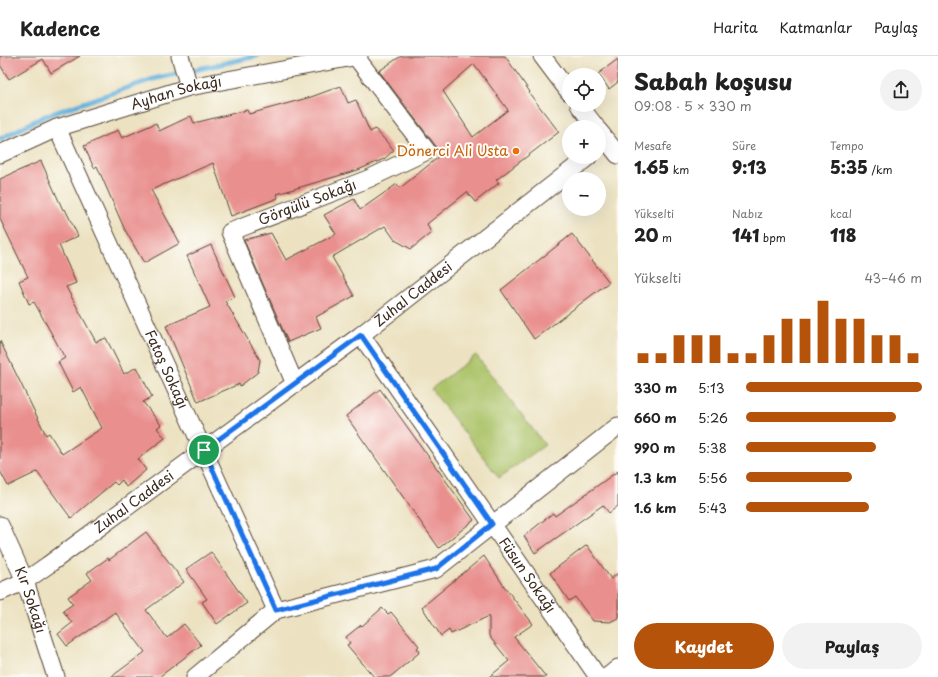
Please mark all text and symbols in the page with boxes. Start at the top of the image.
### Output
text: Kadence [20,14,100,42]
text: Harita [713,17,758,38]
text: Katmanlar [780,17,852,38]
text: Paylaş [874,17,918,38]
text: Sabah koşusu [634,64,793,97]
map controls [562,68,606,216]
button: locate [562,68,606,112]
button: share [880,69,922,111]
street label: Ayhan Sokağı [128,70,223,115]
text: 09:08 · 5 × 330 m [634,96,751,115]
button: + [562,120,606,164]
text: Mesafe [634,137,672,154]
text: Süre [732,137,756,154]
text: Tempo [830,137,864,154]
place label: Dönerci Ali Usta [396,140,508,161]
marker: Dönerci Ali Usta [511,146,521,156]
text: 1.65 [634,154,669,180]
text: 9:13 [732,154,767,180]
text: 5:35 [830,154,868,180]
text: km [669,161,689,178]
text: /km [868,161,892,178]
button: − [562,172,606,216]
street label: Görgülü Sokağı [255,174,359,230]
text: Yükselti [634,205,674,222]
text: Nabız [732,205,763,222]
text: kcal [830,205,852,222]
text: 20 [634,222,658,248]
text: 141 [732,222,759,248]
text: 118 [830,222,856,248]
text: m [658,229,672,246]
text: bpm [759,229,786,246]
street label: Zuhal Caddesi [369,256,456,331]
text: Yükselti [634,268,682,287]
text: 43–46 m [864,268,922,287]
street label: Fatoş Sokağı [140,326,194,412]
text: 330 m [634,378,677,397]
text: 5:13 [698,378,725,397]
text: 660 m [634,408,677,427]
text: 5:26 [698,408,728,427]
pin [187,433,221,467]
text: 990 m [634,438,675,457]
text: 5:38 [698,438,727,457]
icon: arrive [193,439,215,461]
street label: Zuhal Caddesi [89,465,178,538]
text: 1.3 km [634,468,677,487]
text: 5:56 [698,468,727,487]
text: 1.6 km [634,498,676,517]
text: 5:43 [698,498,727,517]
street label: Füsun Sokağı [494,533,561,617]
street label: Kır Sokağı [10,563,52,636]
button: Kaydet [634,623,774,669]
button: Paylaş [782,623,922,669]

